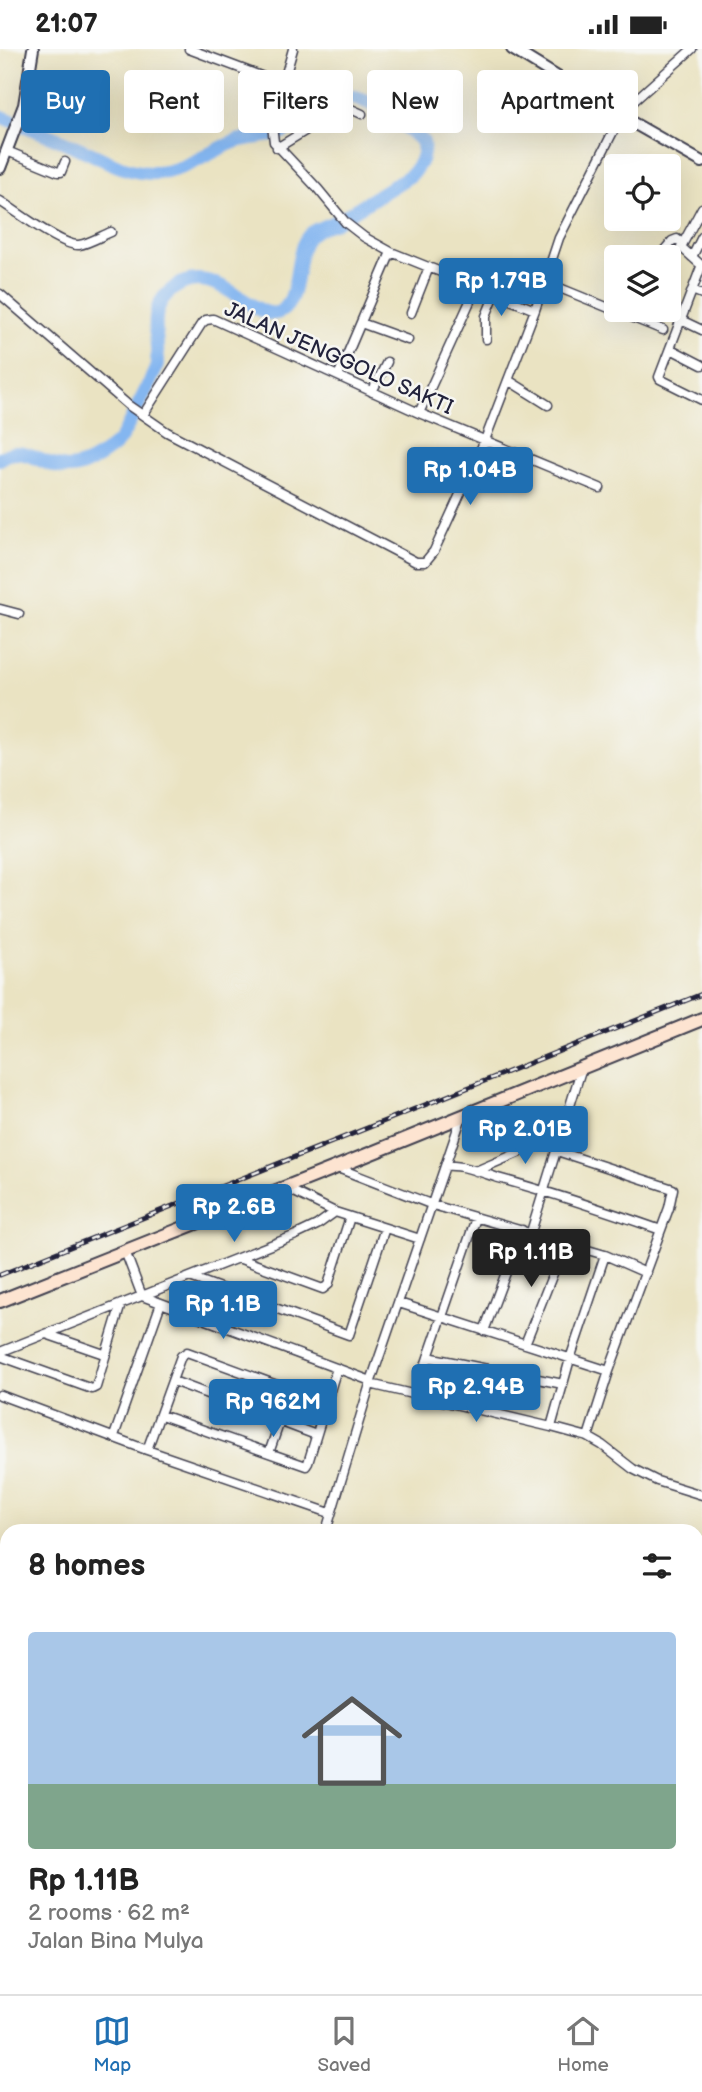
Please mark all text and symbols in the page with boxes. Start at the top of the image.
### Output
text: 21:07 [35,9,98,40]
chip: Buy [21,70,110,133]
chip: Rent [124,70,224,133]
chip: Filters [238,70,353,133]
chip: New [367,70,463,133]
chip: Apartment [477,70,638,133]
map controls [604,154,681,322]
button: locate [604,154,681,231]
button: layers [604,245,681,322]
pin: Rp 1.79B [429,259,573,318]
text: Rp 1.79B [455,267,547,295]
street label: JALAN JENGGOLO SAKTI [221,297,457,420]
pin: Rp 1.04B [398,447,542,507]
text: Rp 1.04B [423,456,517,484]
pin: Rp 2.01B [453,1107,597,1166]
text: Rp 2.01B [478,1115,572,1143]
pin: Rp 2.6B [169,1185,299,1244]
text: Rp 2.6B [192,1193,276,1221]
pin: Rp 1.11B [459,1229,603,1289]
text: Rp 1.11B [488,1238,574,1266]
pin: Rp 1.1B [158,1281,288,1341]
text: Rp 1.1B [185,1290,261,1318]
pin: Rp 2.94B [404,1365,548,1424]
text: Rp 2.94B [427,1373,525,1401]
pin: Rp 962M [208,1379,338,1439]
text: Rp 962M [225,1388,321,1416]
icon: filters [638,1547,676,1585]
text: 8 homes [28,1548,145,1584]
icon: home [289,1678,415,1804]
text: Rp 1.11B [28,1863,140,1899]
text: 2 rooms · 62 m² [28,1899,190,1927]
text: Jalan Bina Mulya [28,1927,204,1955]
tab: Map [93,2012,131,2077]
tab: Saved [318,2012,371,2077]
tab: Home [557,2012,609,2077]

